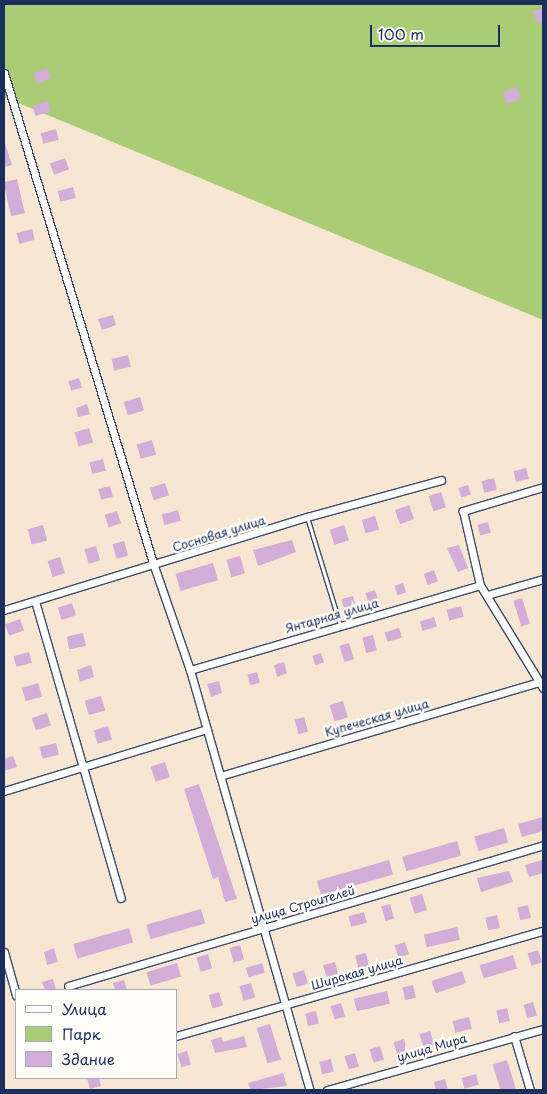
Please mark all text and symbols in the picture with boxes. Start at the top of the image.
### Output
scale bar [372,15,502,47]
text: 100 m [378,22,424,45]
street label: Сосновая улица [171,513,267,555]
street label: Янтарная улица [283,596,381,636]
street label: Купеческая улица [323,696,431,740]
street label: улица Строителей [249,883,357,927]
street label: Широкая улица [309,953,405,993]
legend [15,989,178,1079]
text: Улица [62,997,107,1020]
text: Парк [62,1022,101,1045]
street label: улица Мира [395,1031,469,1065]
text: Здание [62,1047,115,1070]

